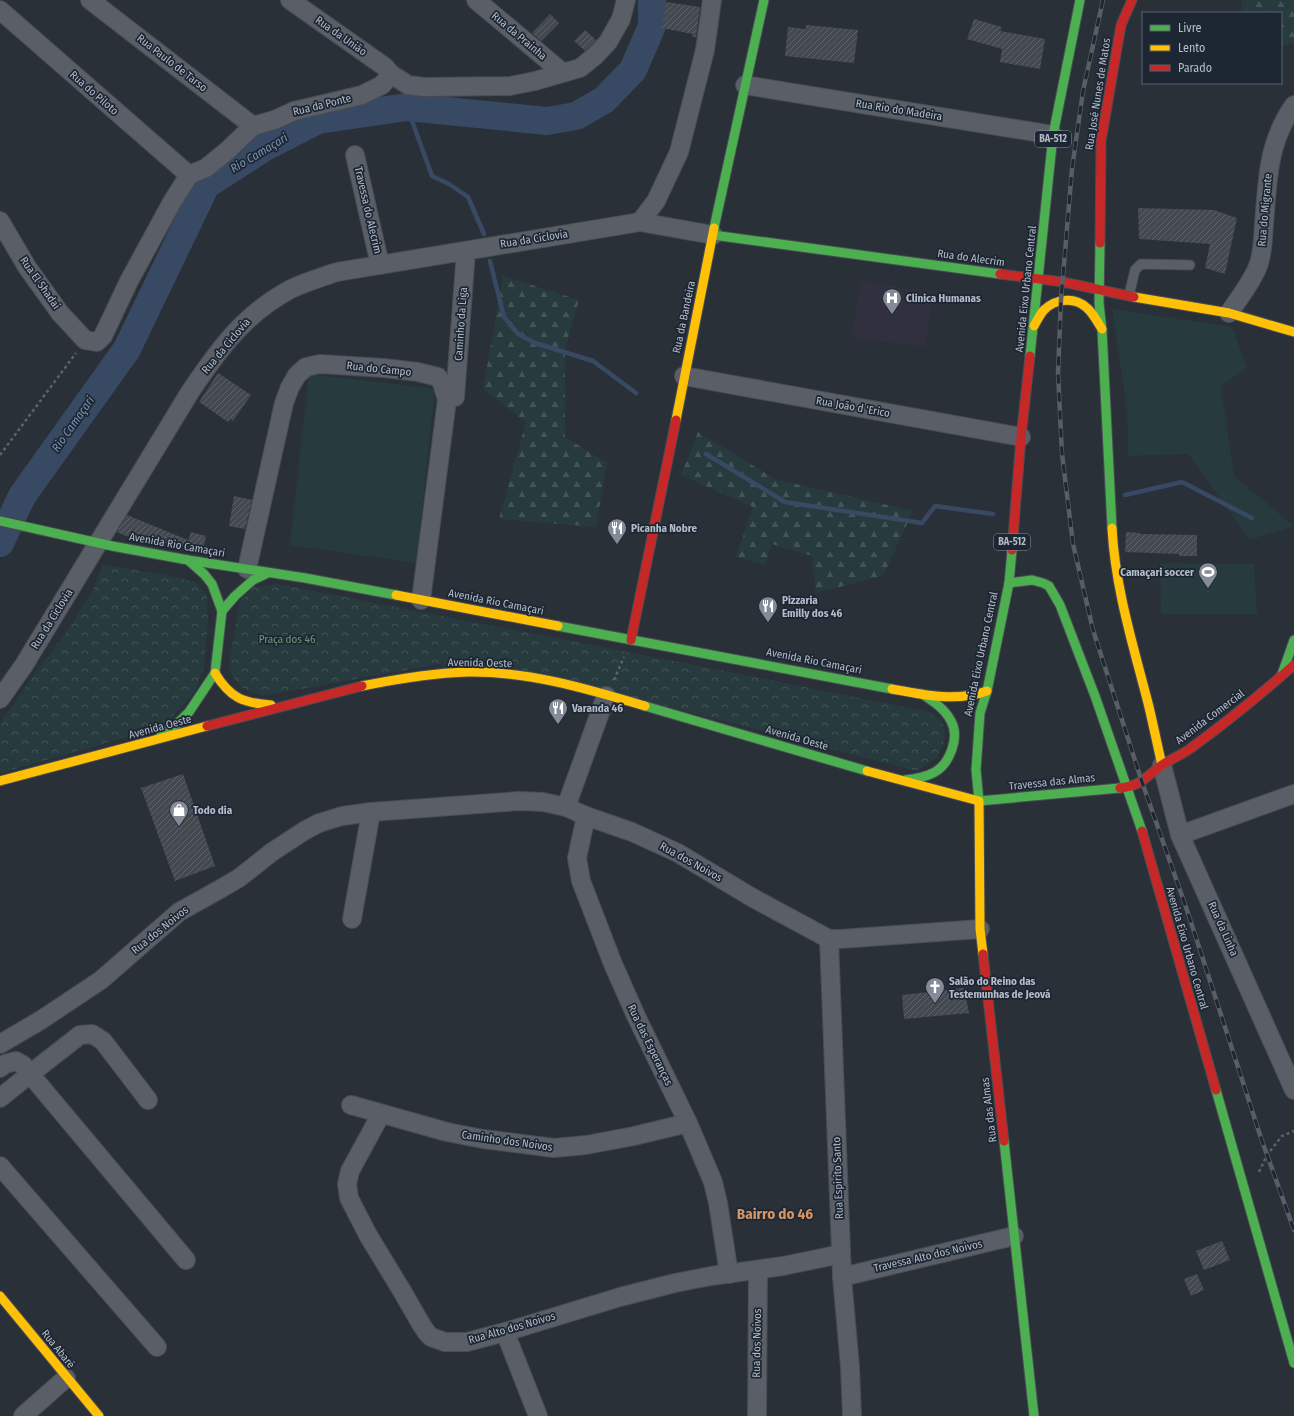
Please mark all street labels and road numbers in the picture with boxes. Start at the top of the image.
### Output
street label: Rua da Prainha [489,9,549,63]
street label: Rua da União [313,14,369,59]
street label: Rua Paulo de Tarso [134,32,210,95]
street label: Rua José Nunes de Matos [1083,37,1113,151]
street label: Rua do Piloto [67,68,121,118]
street label: Rua da Ponte [292,91,352,119]
street label: Rua Rio do Madeira [855,97,943,123]
road number: BA-512 [1035,131,1071,147]
street label: Travessa do Alecrim [352,165,384,255]
street label: Rua do Migrante [1255,173,1275,247]
street label: Avenida Eixo Urbano Central [1013,225,1039,353]
street label: Rua da Ciclovia [499,227,569,251]
street label: Rua do Alecrim [937,247,1005,269]
street label: Rua El Shadai [17,254,63,312]
street label: Rua da Bandeira [670,280,698,354]
street label: Caminho da Liga [452,287,470,361]
street label: Rua da Ciclovia [199,316,253,376]
street label: Rua do Campo [346,359,412,379]
street label: Rua João d 'Erico [815,394,891,420]
street label: Avenida Rio Camaçari [128,530,226,560]
road number: BA-512 [994,534,1030,550]
street label: Avenida Rio Camaçari [447,586,545,618]
street label: Rua da Ciclovia [28,587,76,651]
street label: Avenida Eixo Urbano Central [961,590,1001,717]
street label: Avenida Rio Camaçari [765,645,863,677]
street label: Avenida Oeste [448,656,512,670]
street label: Avenida Comercial [1173,687,1247,747]
street label: Avenida Oeste [127,712,193,742]
street label: Avenida Oeste [764,723,830,753]
street label: Travessa das Almas [1008,771,1096,793]
street label: Rua dos Noivos [658,840,725,885]
street label: Avenida Eixo Urbano Central [1163,885,1211,1011]
street label: Rua da Linha [1205,900,1241,958]
street label: Rua dos Noivos [129,903,191,957]
street label: Rua das Esperanças [625,1002,675,1088]
street label: Rua das Almas [979,1076,999,1143]
street label: Caminho dos Noivos [461,1128,554,1154]
street label: Rua Espirito Santo [830,1136,846,1219]
street label: Travessa Alto dos Noivos [872,1237,984,1275]
street label: Rua dos Noivos [750,1308,764,1378]
street label: Rua Alto dos Noivos [467,1309,557,1347]
street label: Rua Abaré [39,1327,77,1371]

